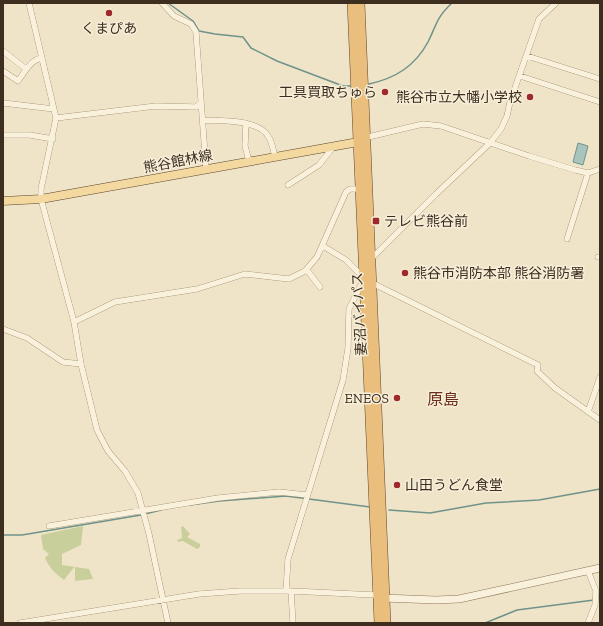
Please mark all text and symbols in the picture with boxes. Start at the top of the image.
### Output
marker: くまぴあ [104,8,114,18]
place label: くまぴあ [81,20,137,37]
place label: 工具買取ちゅら [279,84,377,101]
marker: 工具買取ちゅら [380,87,390,97]
place label: 熊谷市立大幡小学校 [396,89,522,106]
marker: 熊谷市立大幡小学校 [525,92,535,102]
street label: 熊谷館林線 [142,146,214,177]
place label: テレビ熊谷前 [384,213,468,230]
marker: テレビ熊谷前 [371,216,381,226]
place label: 熊谷市消防本部 熊谷消防署 [413,265,584,282]
marker: 熊谷市消防本部 熊谷消防署 [400,268,410,278]
street label: 妻沼バイパス [349,272,370,356]
place label: ENEOS [345,390,389,407]
district label: 原島 [427,390,459,409]
marker: ENEOS [392,393,402,403]
place label: 山田うどん食堂 [405,477,503,494]
marker: 山田うどん食堂 [392,480,402,490]

